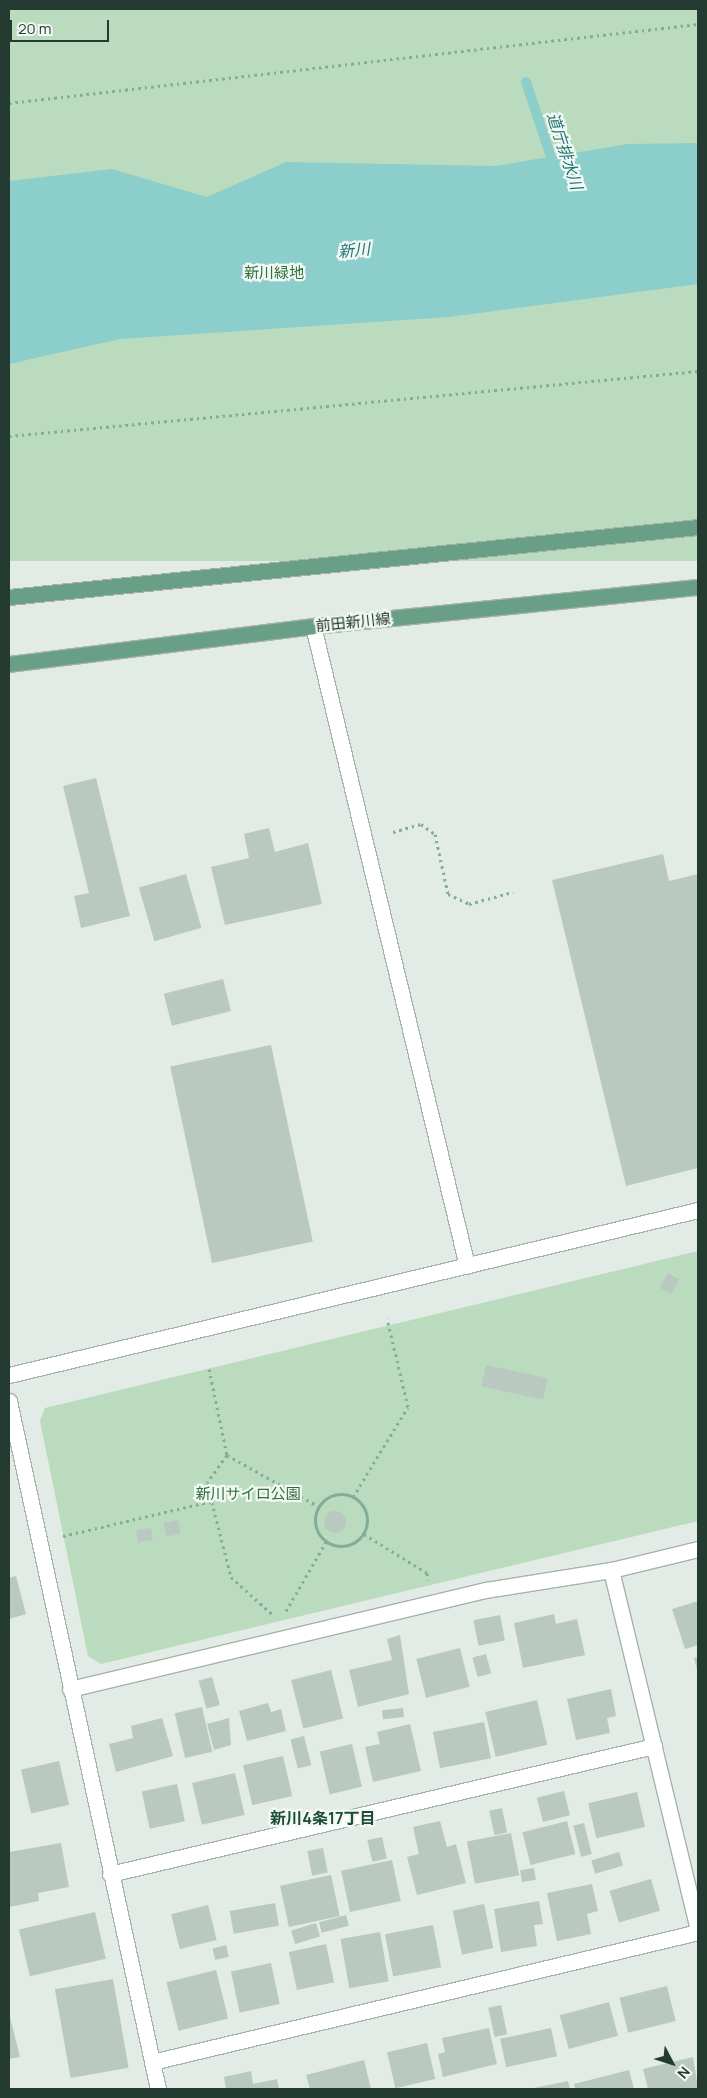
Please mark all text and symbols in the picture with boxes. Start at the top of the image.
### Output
scale bar [12,10,111,42]
text: 20 m [18,18,51,39]
water label: 道庁排水川 [544,110,586,192]
water label: 新川 [337,239,371,261]
park label: 新川緑地 [244,264,304,282]
street label: 前田新川線 [315,609,391,635]
park label: 新川サイロ公園 [196,1485,300,1503]
district label: 新川4条17丁目 [270,1808,376,1828]
north arrow [647,2038,697,2088]
text: N [673,2063,694,2083]

